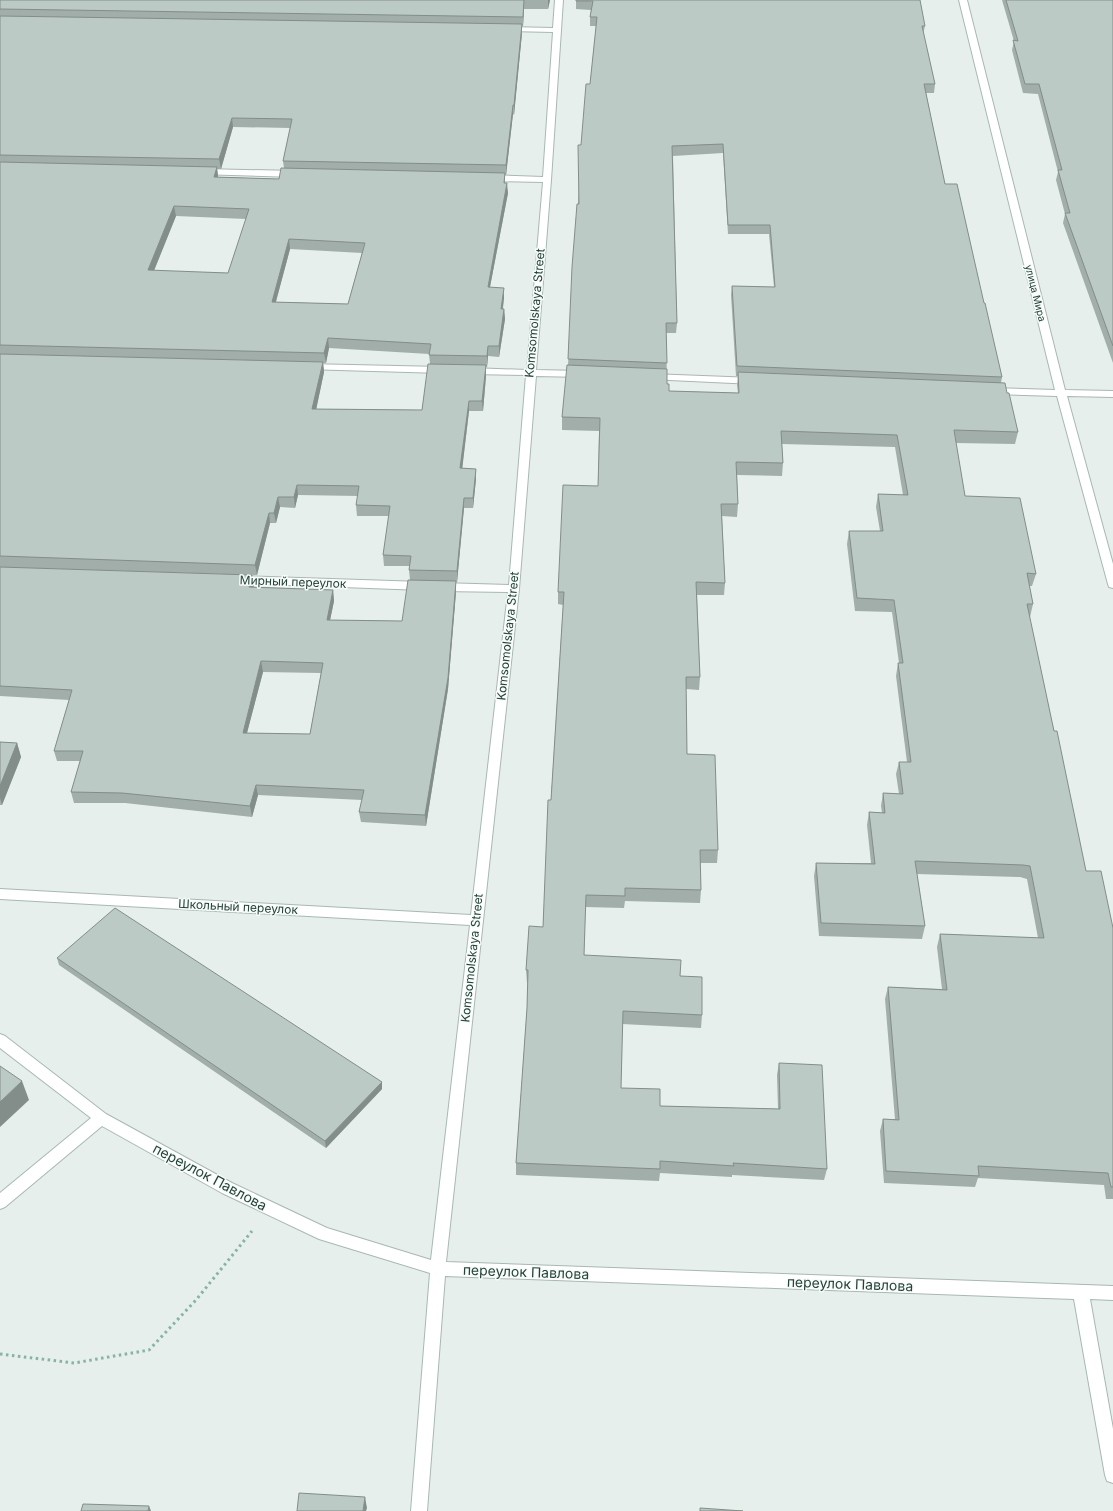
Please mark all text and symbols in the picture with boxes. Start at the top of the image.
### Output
street label: Komsomolskaya Street [521,248,548,378]
street label: улица Мира [1023,263,1049,323]
street label: Komsomolskaya Street [493,571,522,701]
street label: Мирный переулок [239,572,347,591]
street label: Komsomolskaya Street [457,893,486,1023]
street label: Школьный переулок [178,896,299,917]
street label: переулок Павлова [150,1139,270,1214]
street label: переулок Павлова [463,1261,590,1282]
street label: переулок Павлова [787,1273,914,1294]

